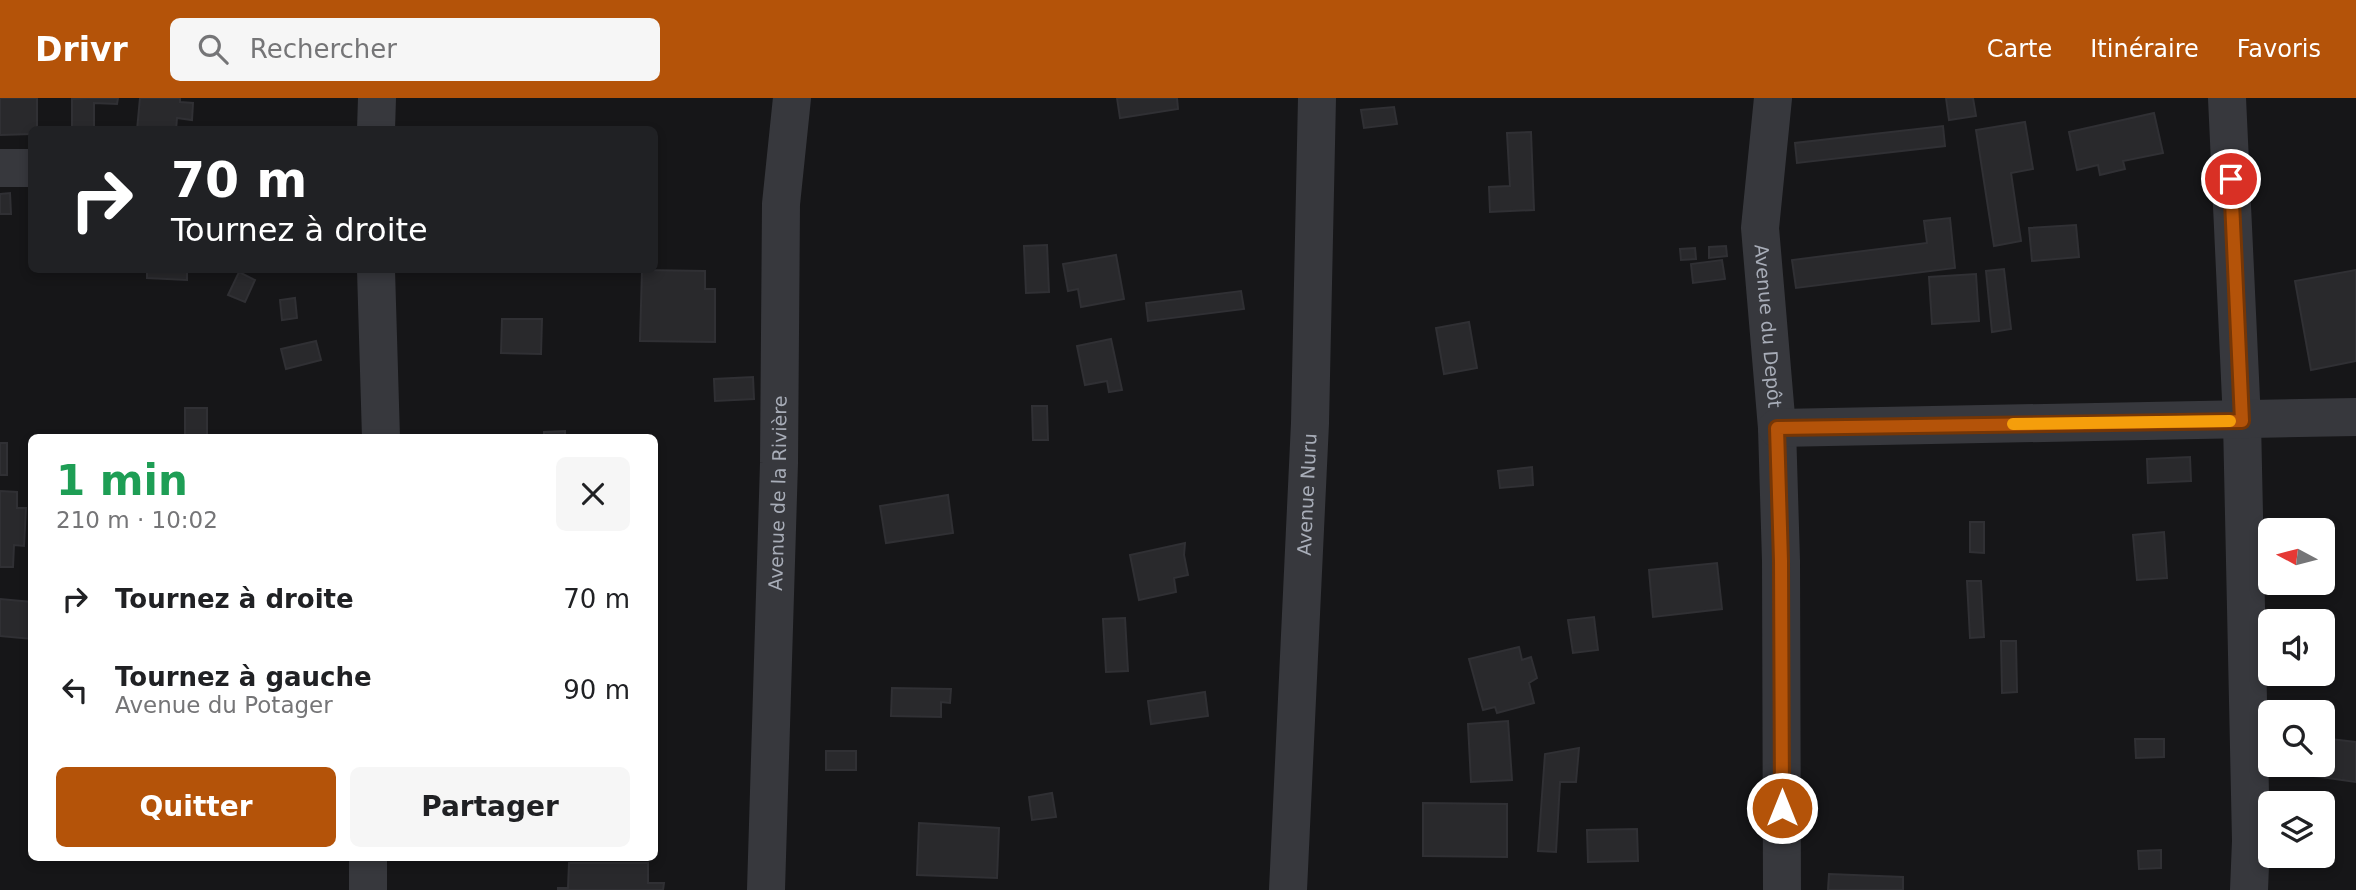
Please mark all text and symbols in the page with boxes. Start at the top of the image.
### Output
search box [170,18,660,81]
text: Drivr [35,30,128,69]
icon: search [194,30,232,68]
text: Rechercher [250,34,397,64]
text: Carte [1987,35,2052,63]
text: Itinéraire [2090,35,2199,63]
text: Favoris [2237,35,2321,63]
pin [2201,149,2261,209]
text: 70 m [171,152,307,209]
icon: right [56,154,147,245]
icon: arrive [2212,160,2250,198]
text: Tournez à droite [171,211,428,249]
street label: Avenue du Depôt [1750,243,1786,409]
street label: Avenue de la Rivière [764,395,791,591]
street label: Avenue Nuru [1293,433,1321,556]
text: 1 min [56,456,188,505]
button: close [556,457,630,531]
text: 210 m · 10:02 [56,507,218,533]
north arrow [2258,518,2334,595]
map controls [2258,518,2335,868]
icon: right [56,580,94,618]
text: Tournez à droite [115,584,354,614]
text: 70 m [563,584,630,614]
button: sound [2258,609,2335,686]
text: Tournez à gauche [115,662,372,692]
icon: left [56,671,94,709]
text: 90 m [563,675,630,705]
text: Avenue du Potager [115,692,333,718]
button: search [2258,700,2335,777]
button: Quitter [56,767,336,847]
button: Partager [350,767,630,847]
position arrow [1745,771,1819,845]
button: layers [2258,791,2335,868]

